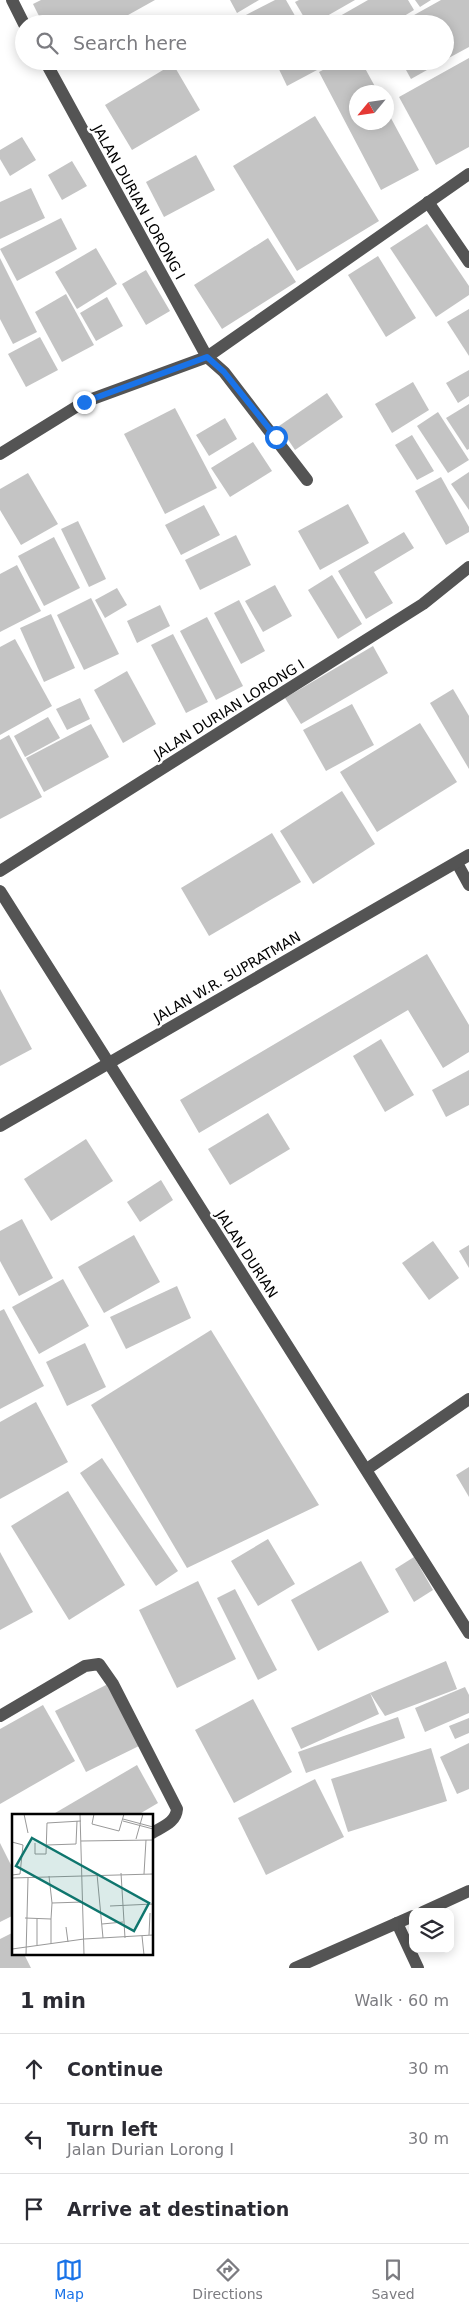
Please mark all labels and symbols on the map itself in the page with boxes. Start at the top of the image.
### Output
north arrow [349,85,394,130]
street label: JALAN DURIAN LORONG I [89,121,188,282]
route end [73,391,96,414]
route start [265,426,288,449]
street label: JALAN DURIAN LORONG I [150,656,307,763]
street label: JALAN W.R. SUPRATMAN [150,928,303,1026]
street label: JALAN DURIAN [212,1206,281,1301]
inset map [12,1814,154,1956]

